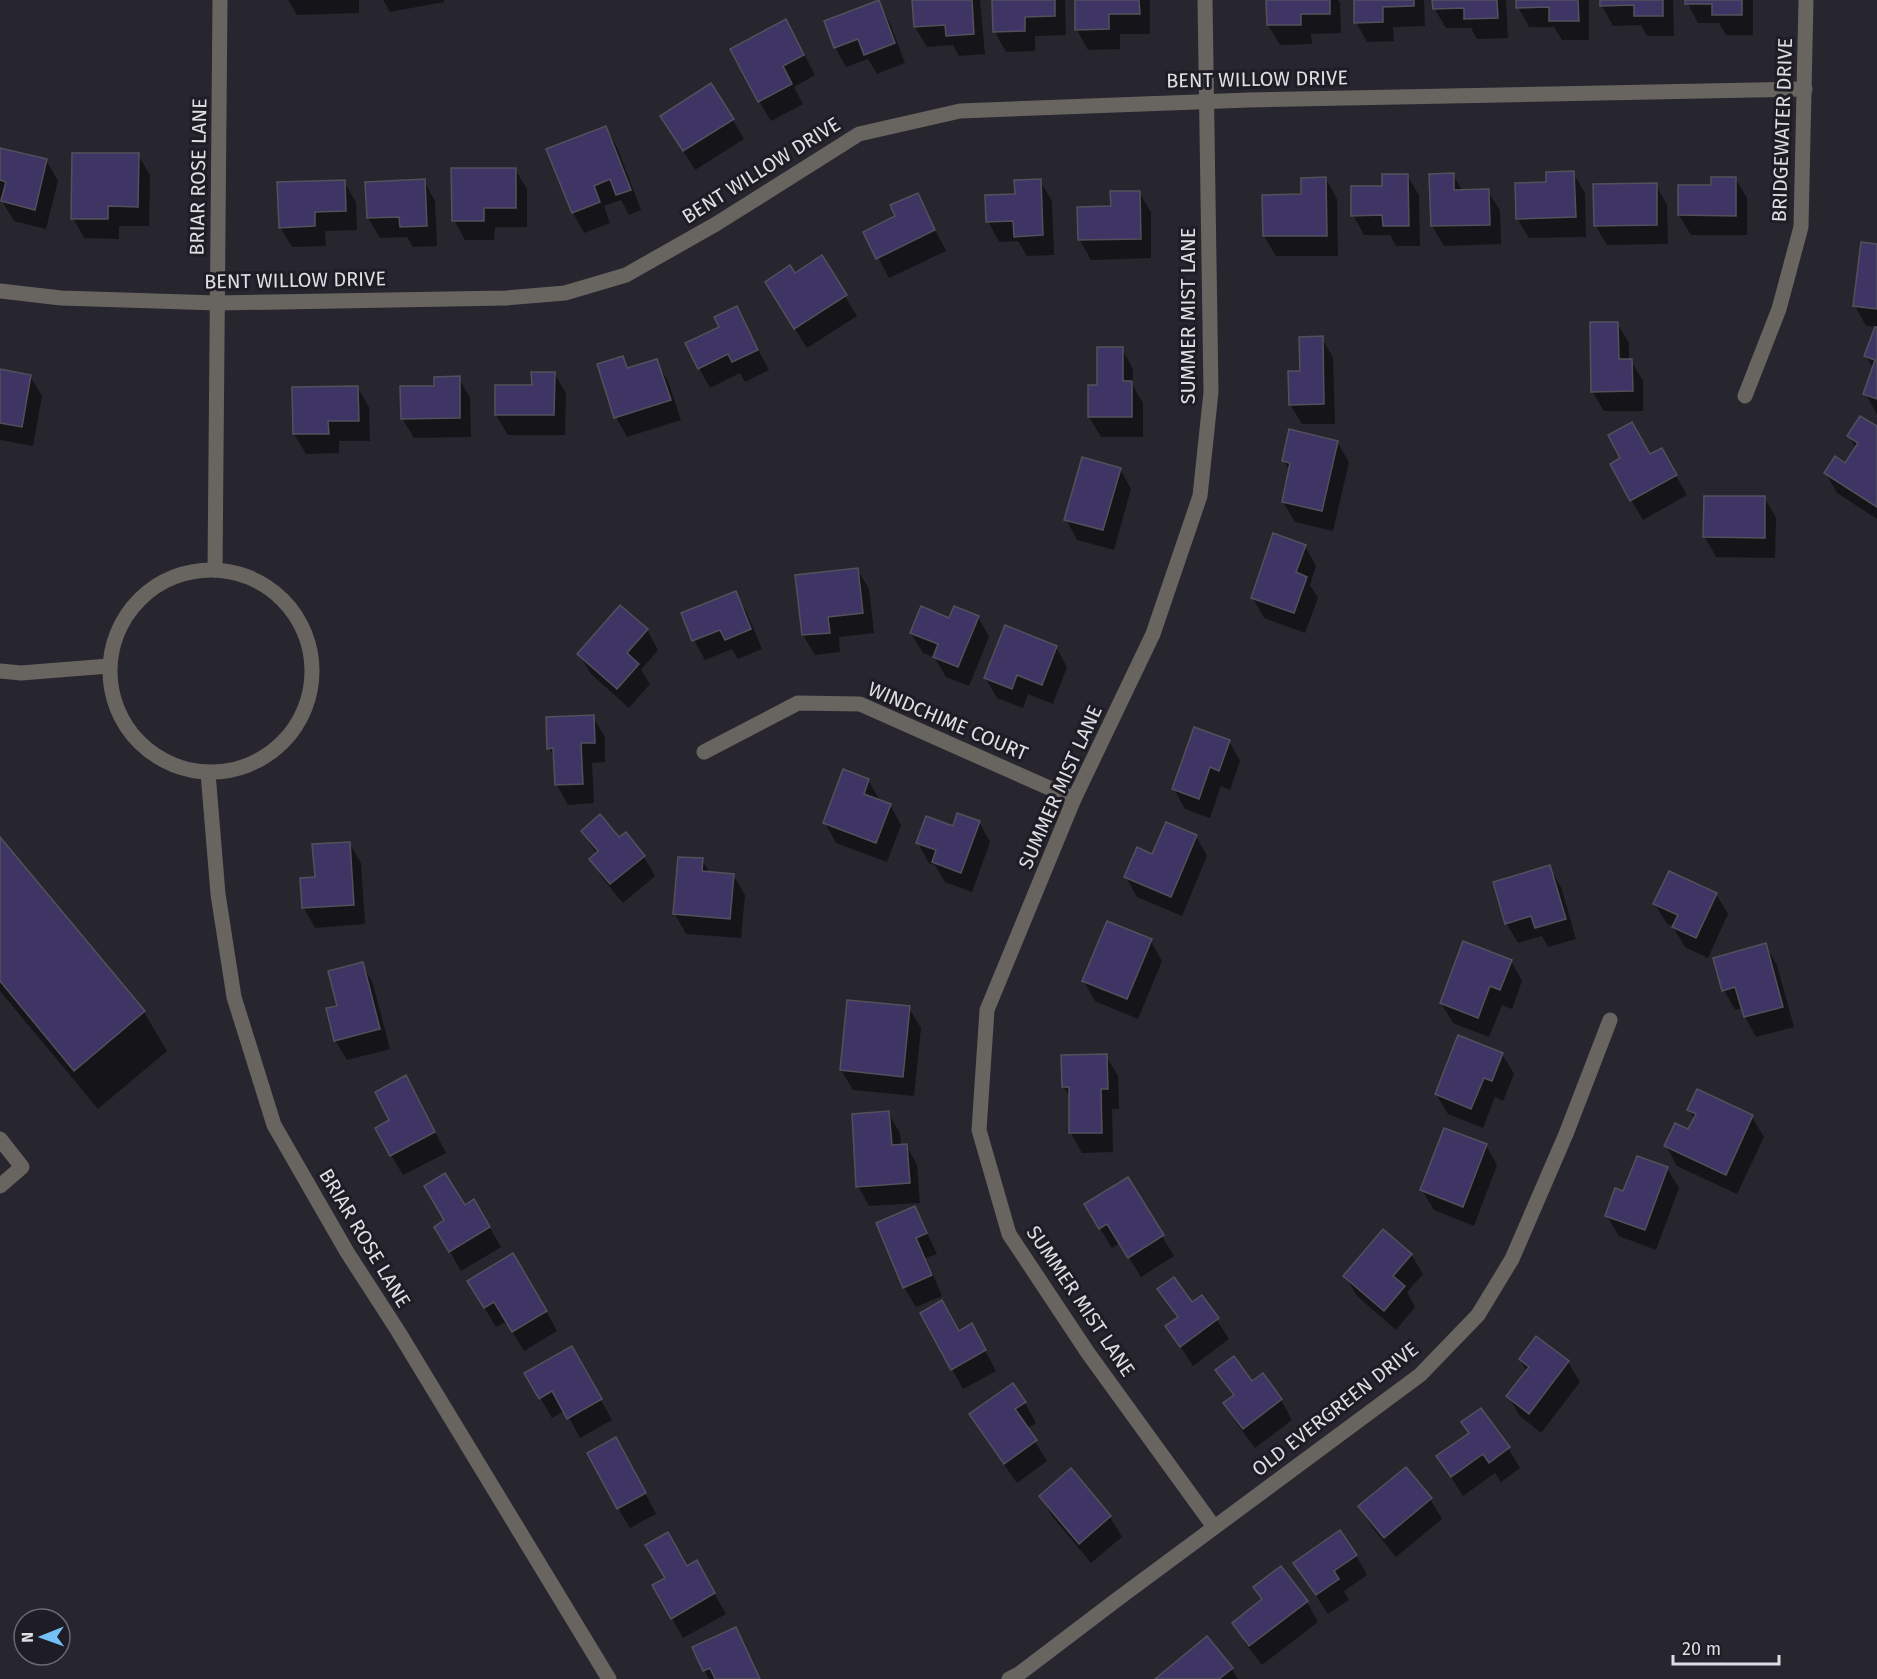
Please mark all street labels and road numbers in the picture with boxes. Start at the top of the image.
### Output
street label: BRIDGEWATER DRIVE [1767,37,1797,223]
street label: BENT WILLOW DRIVE [1166,65,1348,93]
street label: BRIAR ROSE LANE [185,98,211,256]
street label: BENT WILLOW DRIVE [677,112,845,228]
street label: SUMMER MIST LANE [1176,228,1200,404]
street label: BENT WILLOW DRIVE [204,266,386,294]
street label: WINDCHIME COURT [865,677,1032,766]
street label: SUMMER MIST LANE [1013,701,1107,873]
street label: BRIAR ROSE LANE [314,1164,416,1312]
street label: SUMMER MIST LANE [1022,1221,1140,1381]
street label: OLD EVERGREEN DRIVE [1247,1337,1423,1481]

